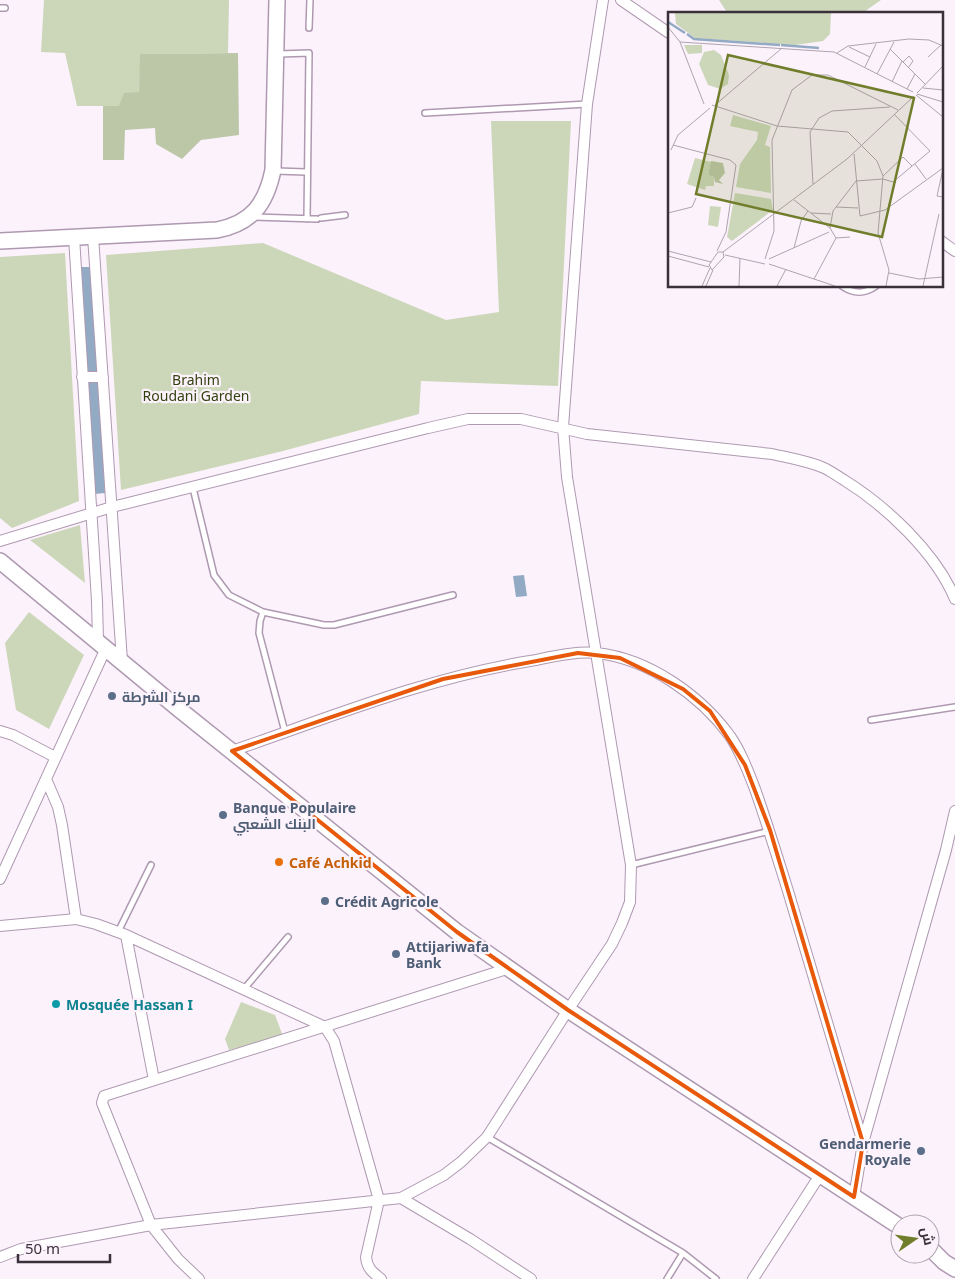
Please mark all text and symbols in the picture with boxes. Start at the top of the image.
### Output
inset map [668,12,942,288]
park label: Brahim Roudani Garden [143,370,249,405]
place label: مركز الشرطة [122,687,201,706]
marker: مركز الشرطة [106,690,118,702]
place label: Banque Populaire البنك الشعبي [233,798,356,836]
marker: Banque Populaire البنك الشعبي [217,809,229,821]
place label: Café Achkid [289,853,372,872]
marker: Café Achkid [273,856,285,868]
place label: Crédit Agricole [335,892,439,911]
marker: Crédit Agricole [319,895,331,907]
place label: Attijariwafa Bank [406,937,489,972]
marker: Attijariwafa Bank [390,948,402,960]
place label: Mosquée Hassan I [66,995,193,1014]
marker: Mosquée Hassan I [50,998,62,1010]
place label: Gendarmerie Royale [819,1134,911,1169]
marker: Gendarmerie Royale [915,1145,927,1157]
north arrow [890,1214,940,1264]
text: ش [917,1225,939,1247]
scale bar [18,1232,110,1264]
text: 50 m [25,1238,60,1258]

